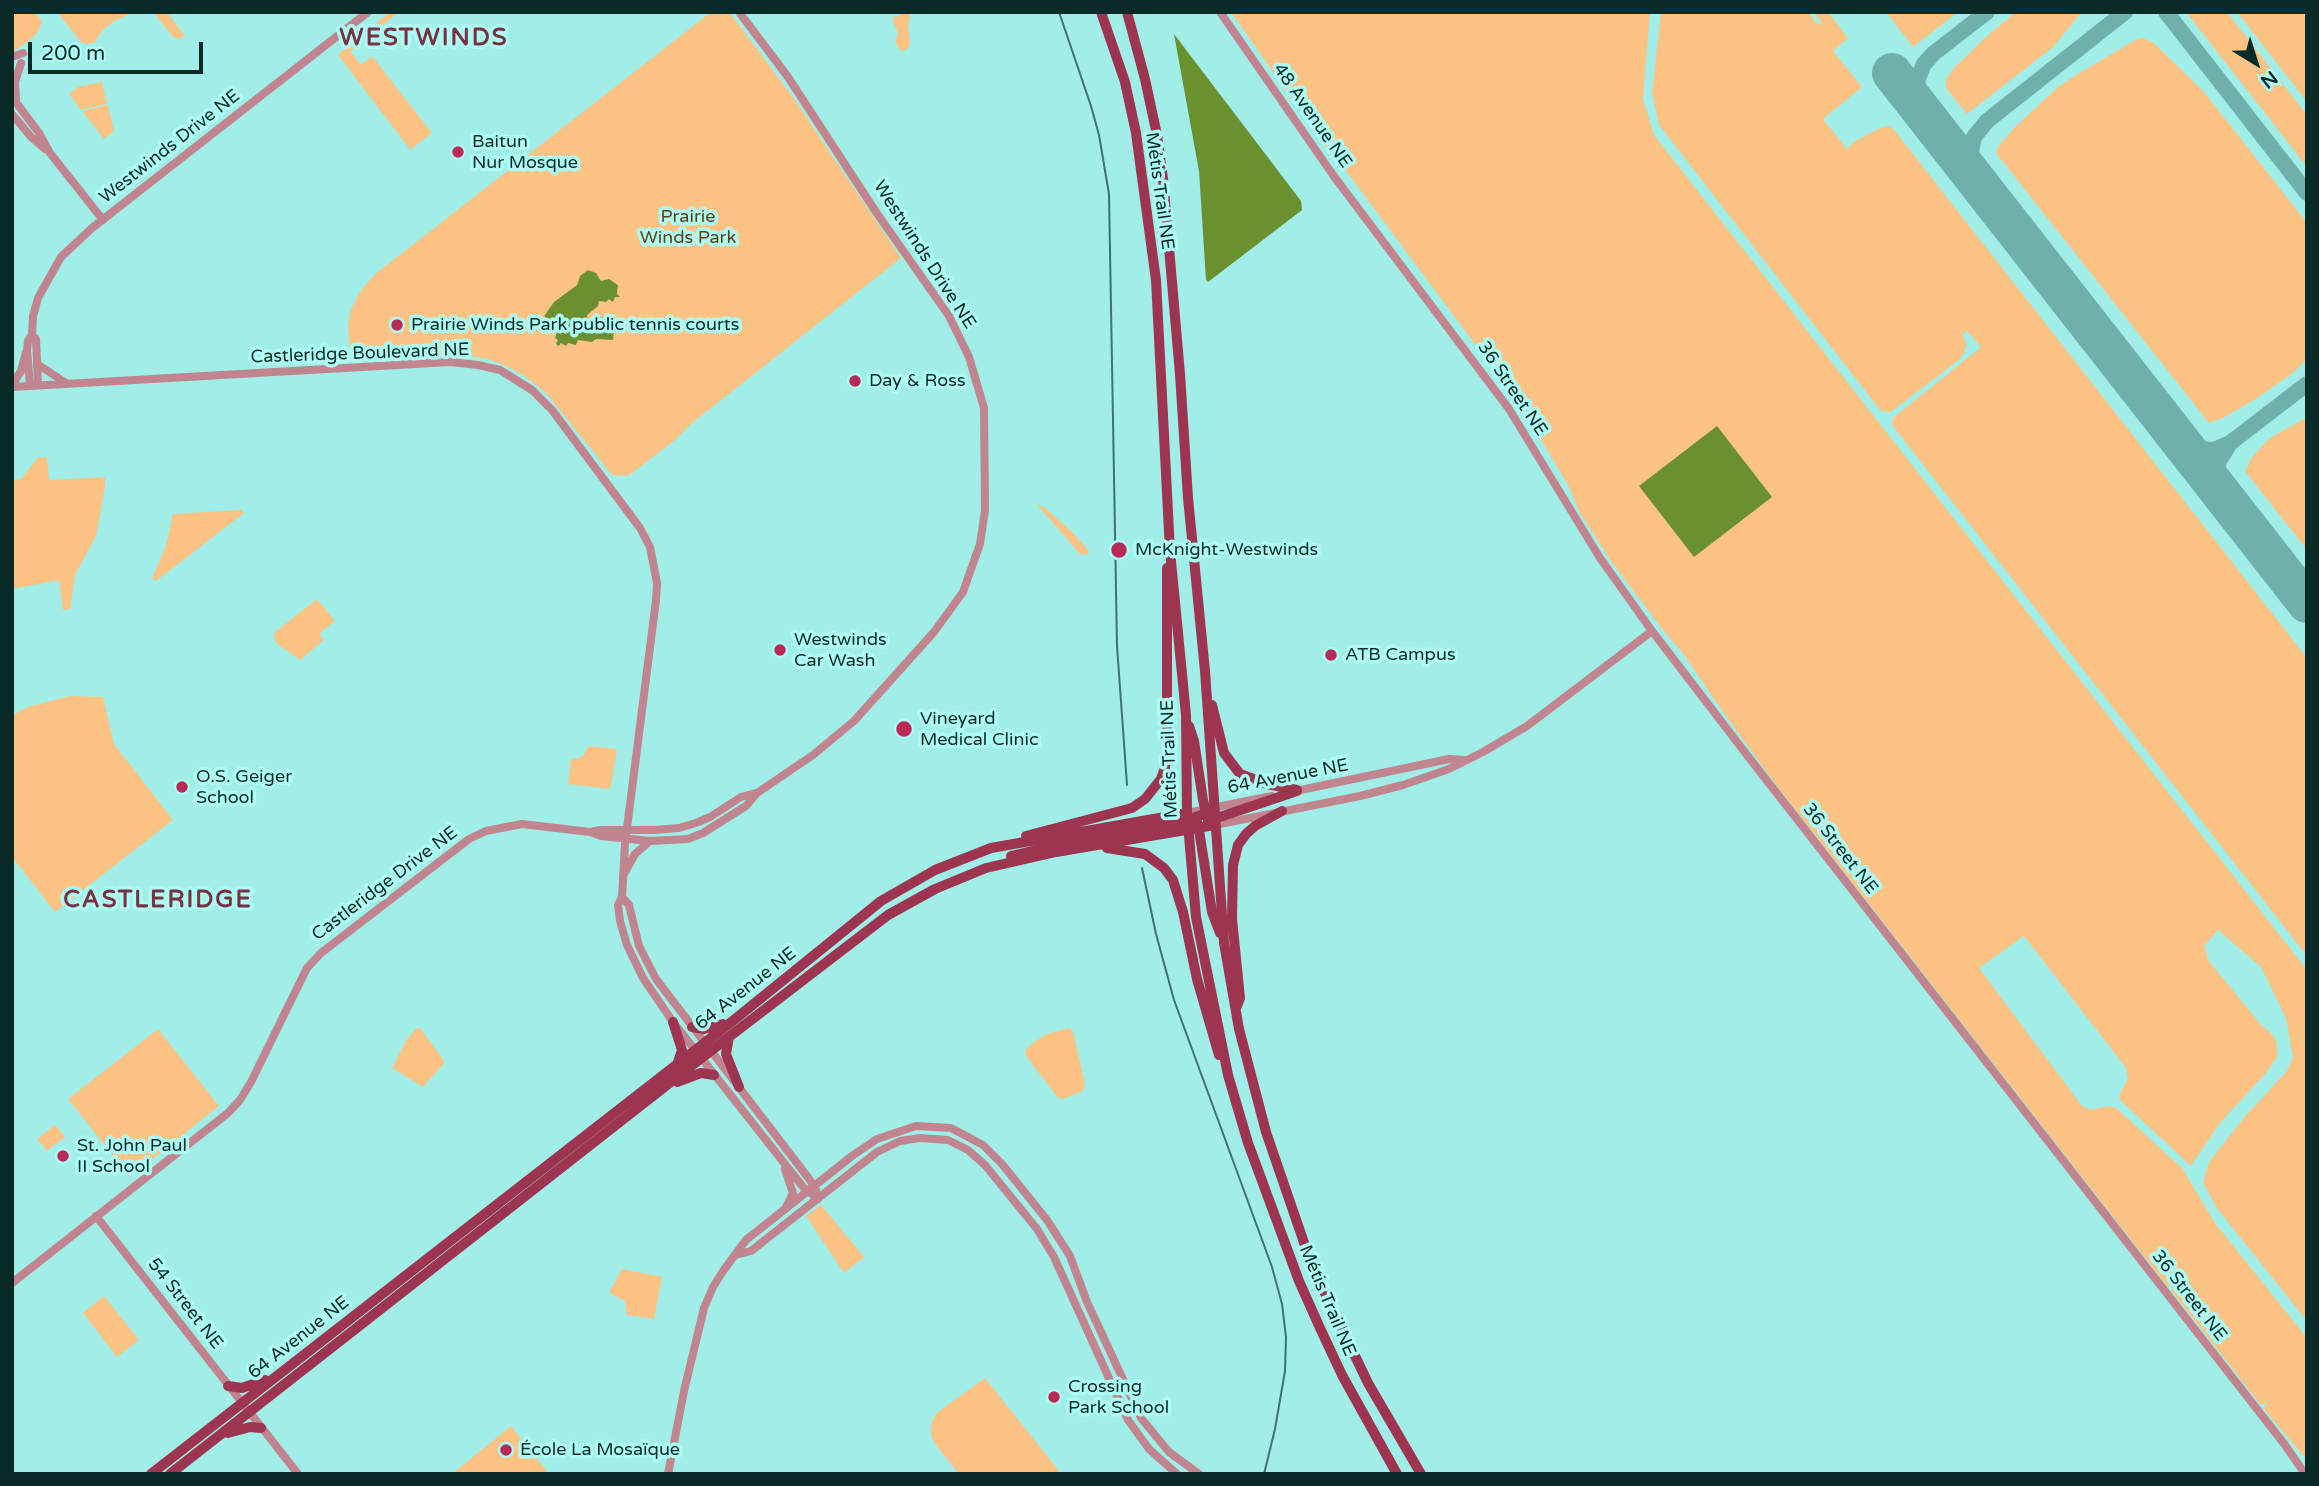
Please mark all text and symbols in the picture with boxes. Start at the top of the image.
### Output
district label: WESTWINDS [340,25,508,53]
scale bar [32,28,206,72]
north arrow [2221,28,2291,98]
text: 200 m [41,41,105,66]
street label: 48 Avenue NE [1268,60,1356,172]
text: N [2256,66,2282,93]
street label: Westwinds Drive NE [95,85,245,209]
place label: Baitun Nur Mosque [472,131,578,174]
street label: Métis Trail NE [1140,131,1178,251]
marker: Baitun Nur Mosque [450,144,466,160]
street label: Westwinds Drive NE [868,177,980,333]
park label: Prairie Winds Park [640,206,736,248]
place label: Prairie Winds Park public tennis courts [411,314,739,336]
marker: Prairie Winds Park public tennis courts [389,317,405,333]
street label: 36 Street NE [1472,338,1552,440]
street label: Castleridge Boulevard NE [250,339,470,369]
place label: Day & Ross [869,370,966,392]
marker: Day & Ross [847,373,863,389]
place label: McKnight-Westwinds [1135,539,1318,561]
marker: McKnight-Westwinds [1109,540,1129,560]
place label: Westwinds Car Wash [794,629,887,672]
marker: Westwinds Car Wash [772,642,788,658]
place label: ATB Campus [1345,644,1456,666]
marker: ATB Campus [1323,647,1339,663]
street label: Métis Trail NE [1157,699,1183,819]
place label: Vineyard Medical Clinic [920,708,1039,750]
marker: Vineyard Medical Clinic [894,719,914,739]
street label: 64 Avenue NE [1226,755,1350,799]
place label: O.S. Geiger School [196,766,292,808]
marker: O.S. Geiger School [174,779,190,795]
street label: 36 Street NE [1798,799,1882,899]
street label: Castleridge Drive NE [308,822,462,946]
district label: CASTLERIDGE [65,887,251,915]
street label: 64 Avenue NE [691,943,801,1035]
place label: St. John Paul II School [77,1135,187,1178]
marker: St. John Paul II School [55,1148,71,1164]
street label: Métis Trail NE [1294,1242,1360,1360]
street label: 36 Street NE [2147,1246,2231,1346]
street label: 54 Street NE [143,1254,227,1354]
street label: 64 Avenue NE [244,1292,354,1384]
place label: Crossing Park School [1068,1376,1169,1418]
marker: Crossing Park School [1046,1389,1062,1405]
place label: École La Mosaïque [520,1439,680,1461]
marker: École La Mosaïque [498,1442,514,1458]

